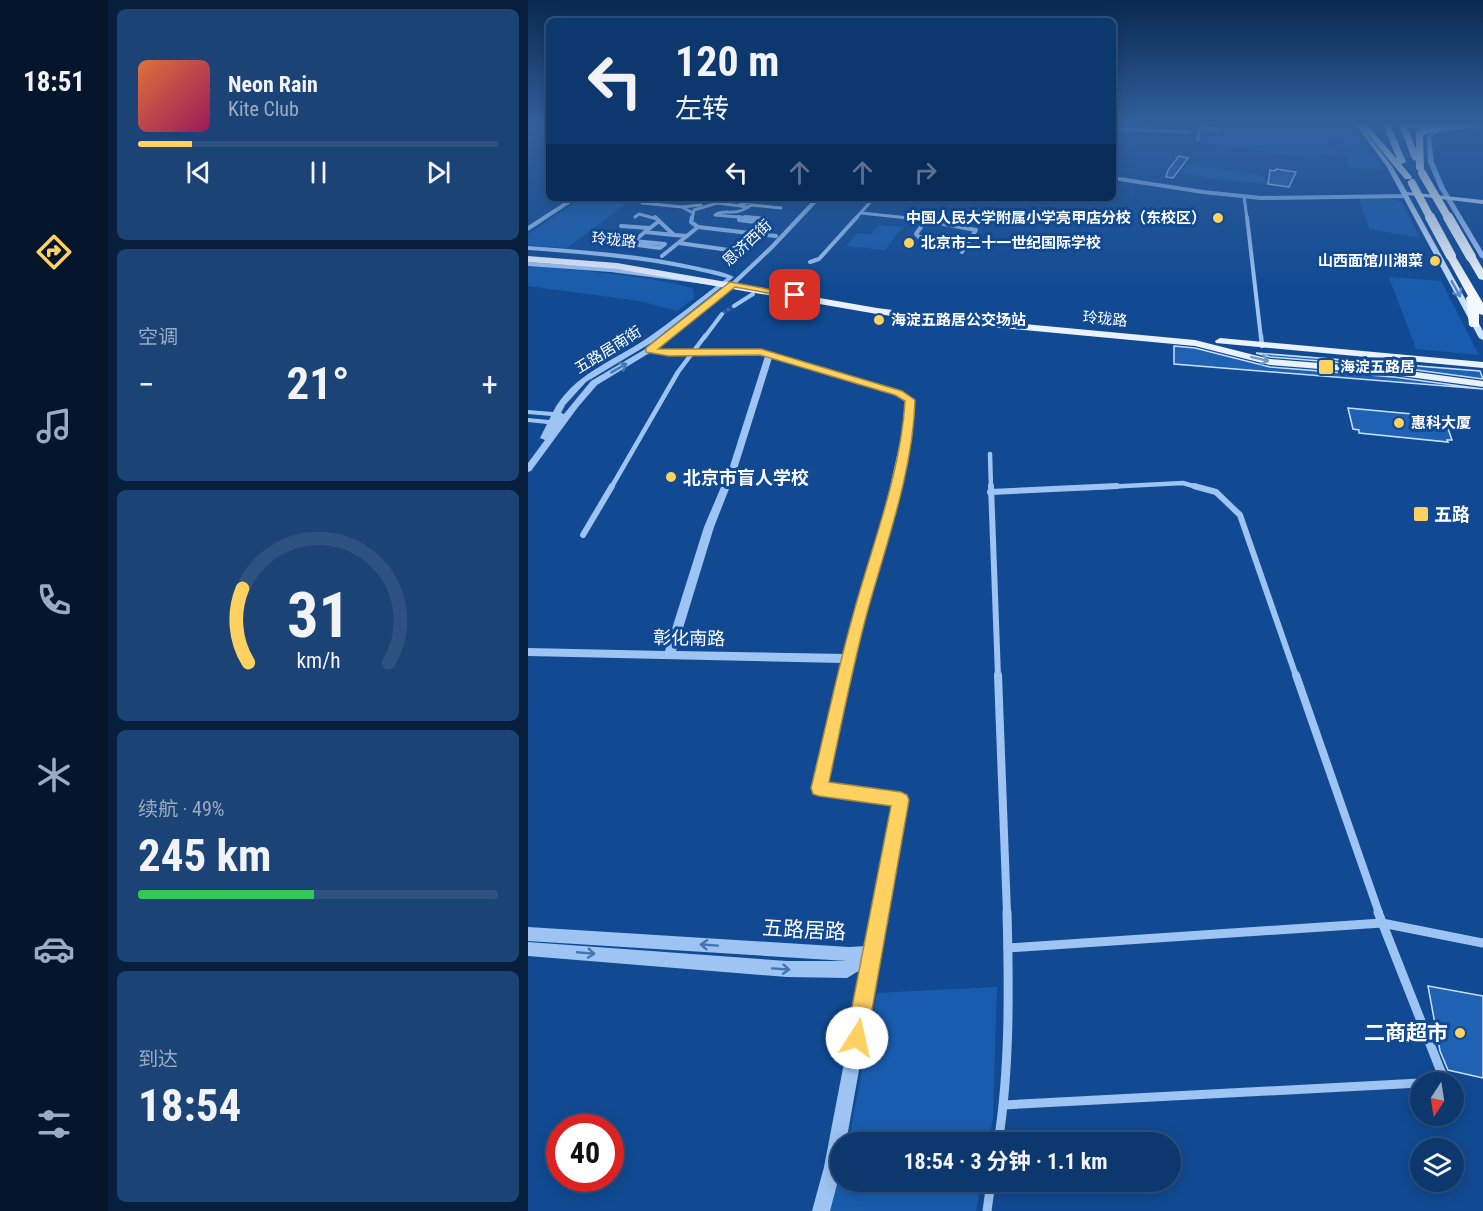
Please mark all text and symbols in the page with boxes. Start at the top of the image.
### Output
text: 120 m [675,37,780,86]
icon: left [576,42,654,120]
text: 18:51 [23,66,85,98]
text: Neon Rain [228,72,318,97]
text: 左转 [675,93,729,125]
text: Kite Club [228,97,299,121]
icon: previous [182,156,215,189]
icon: pause [302,156,335,189]
icon: next [422,156,455,189]
icon: left [720,156,753,189]
icon: ahead [783,156,816,189]
icon: ahead [846,156,879,189]
icon: right [909,156,942,189]
place label: 中国人民大学附属小学亮甲店分校（东校区） [906,209,1206,227]
marker: 中国人民大学附属小学亮甲店分校（东校区） [1211,211,1225,225]
street label: 恩济西街 [719,216,775,270]
street label: 玲珑路 [591,229,637,251]
icon: directions [33,231,75,273]
place label: 北京市二十一世纪国际学校 [921,234,1101,252]
marker: 北京市二十一世纪国际学校 [902,236,916,250]
place label: 山西面馆川湘菜 [1318,252,1423,270]
marker: 山西面馆川湘菜 [1428,254,1442,268]
pin [769,269,820,320]
icon: arrive [778,278,811,311]
one-way arrow [1451,280,1462,298]
street label: 玲珑路 [1082,308,1128,330]
place label: 海淀五路居公交场站 [891,311,1026,329]
marker: 海淀五路居公交场站 [872,313,886,327]
street label: 五路居南街 [571,322,645,378]
text: 空调 [138,325,178,349]
one-way arrow [1250,354,1269,366]
text: 21° [287,357,350,410]
marker: 海淀五路居 [1317,358,1335,376]
place label: 海淀五路居 [1340,358,1415,376]
one-way arrow [610,361,627,373]
text: − [138,365,155,404]
text: + [482,365,498,404]
icon: music [33,405,75,447]
place label: 惠科大厦 [1411,414,1471,432]
marker: 惠科大厦 [1392,416,1406,430]
place label: 北京市盲人学校 [683,467,809,488]
marker: 北京市盲人学校 [664,470,678,484]
place label: 五路 [1434,504,1470,525]
marker: 五路 [1412,505,1430,523]
icon: phone [33,579,75,621]
text: 31 [286,579,350,652]
street label: 彰化南路 [653,627,725,649]
text: km/h [296,648,340,673]
icon: climate [33,754,75,796]
text: 续航 · 49% [138,797,224,821]
text: 245 km [138,829,271,882]
street label: 五路居路 [761,916,847,944]
icon: car [33,928,75,970]
one-way arrow [700,940,720,951]
one-way arrow [576,948,596,959]
one-way arrow [770,963,790,974]
position arrow [825,1006,889,1070]
place label: 二商超市 [1364,1021,1448,1045]
marker: 二商超市 [1453,1026,1467,1040]
text: 到达 [138,1047,178,1071]
north arrow [1410,1072,1464,1126]
map controls [1410,1072,1464,1192]
text: 18:54 [138,1079,241,1132]
icon: filters [33,1103,75,1145]
speed limit sign: 40 [546,1114,624,1192]
button: layers [1410,1138,1464,1192]
text: 18:54 · 3 分钟 · 1.1 km [904,1149,1108,1174]

